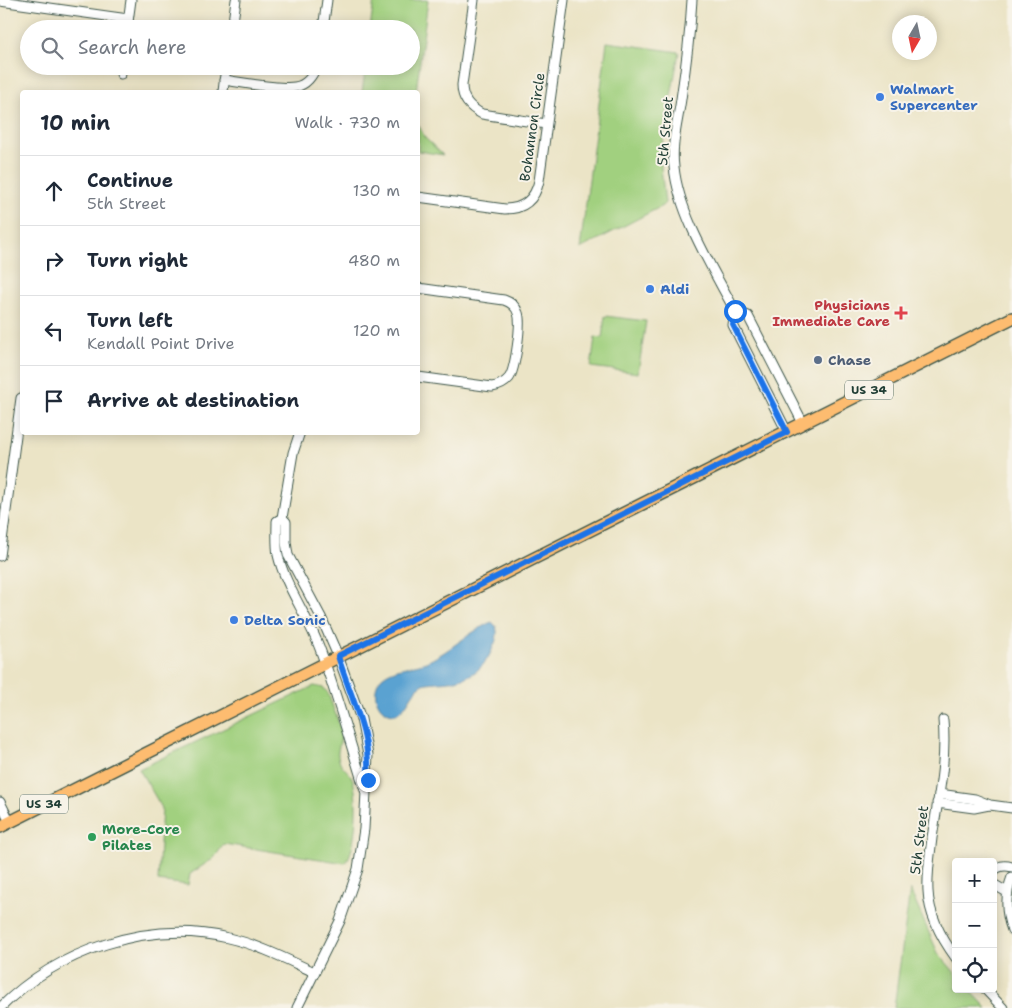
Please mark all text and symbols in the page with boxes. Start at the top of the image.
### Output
north arrow [892,15,937,60]
search box [20,20,420,75]
icon: search [38,34,66,62]
text: Search here [78,35,187,60]
street label: Bohannon Circle [515,71,549,183]
place label: Walmart Supercenter [890,80,978,114]
marker: Walmart Supercenter [874,91,886,103]
street label: 5th Street [653,96,677,166]
text: 10 min [40,109,110,137]
text: Walk · 730 m [294,112,400,133]
text: Continue [87,168,173,193]
icon: ahead [40,177,68,205]
text: 130 m [353,180,400,201]
text: 5th Street [87,193,166,214]
icon: right [40,247,68,275]
text: Turn right [87,248,188,273]
text: 480 m [348,250,400,271]
place label: Aldi [660,280,689,298]
marker: Aldi [644,283,656,295]
place label: Physicians Immediate Care [772,296,890,330]
route start [724,300,747,323]
marker: Physicians Immediate Care [894,306,908,320]
text: Turn left [87,308,173,333]
icon: left [40,317,68,345]
text: 120 m [353,320,400,341]
text: Kendall Point Drive [87,333,234,354]
place label: Chase [828,351,871,369]
marker: Chase [812,354,824,366]
road number: US 34 [845,380,893,400]
icon: arrive [40,387,68,415]
text: Arrive at destination [87,388,299,413]
place label: Delta Sonic [244,611,326,629]
marker: Delta Sonic [228,614,240,626]
route end [357,769,380,792]
road number: US 34 [20,794,68,814]
street label: 5th Street [906,805,932,875]
place label: More-Core Pilates [102,820,180,854]
marker: More-Core Pilates [86,831,98,843]
map controls [952,858,997,993]
button: + [952,858,997,903]
button: − [952,903,997,948]
button: locate [952,948,997,993]

